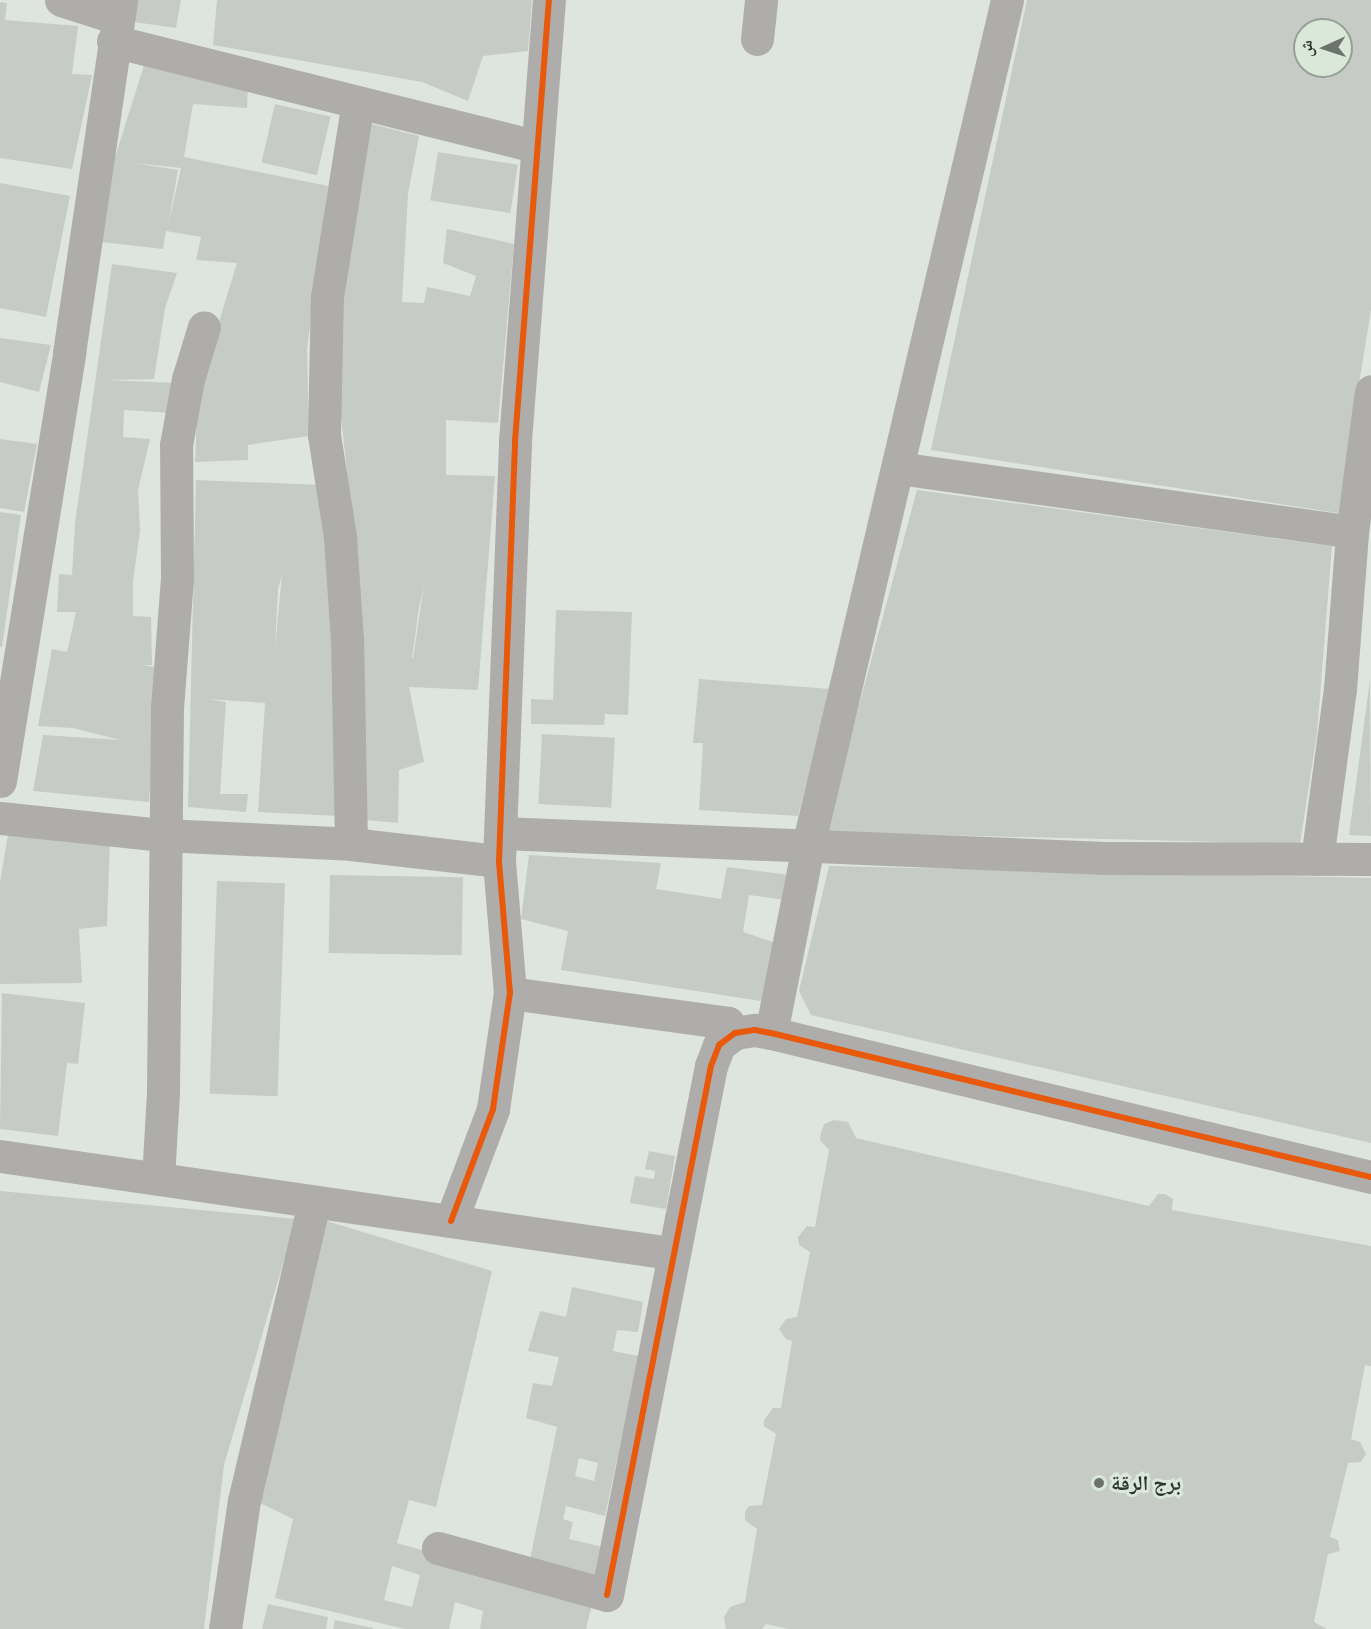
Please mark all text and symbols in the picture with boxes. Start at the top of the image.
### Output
north arrow [1293,18,1353,78]
text: ش [1297,40,1316,58]
place label: برج الرقة [1111,1470,1181,1496]
marker: برج الرقة [1092,1476,1106,1490]

